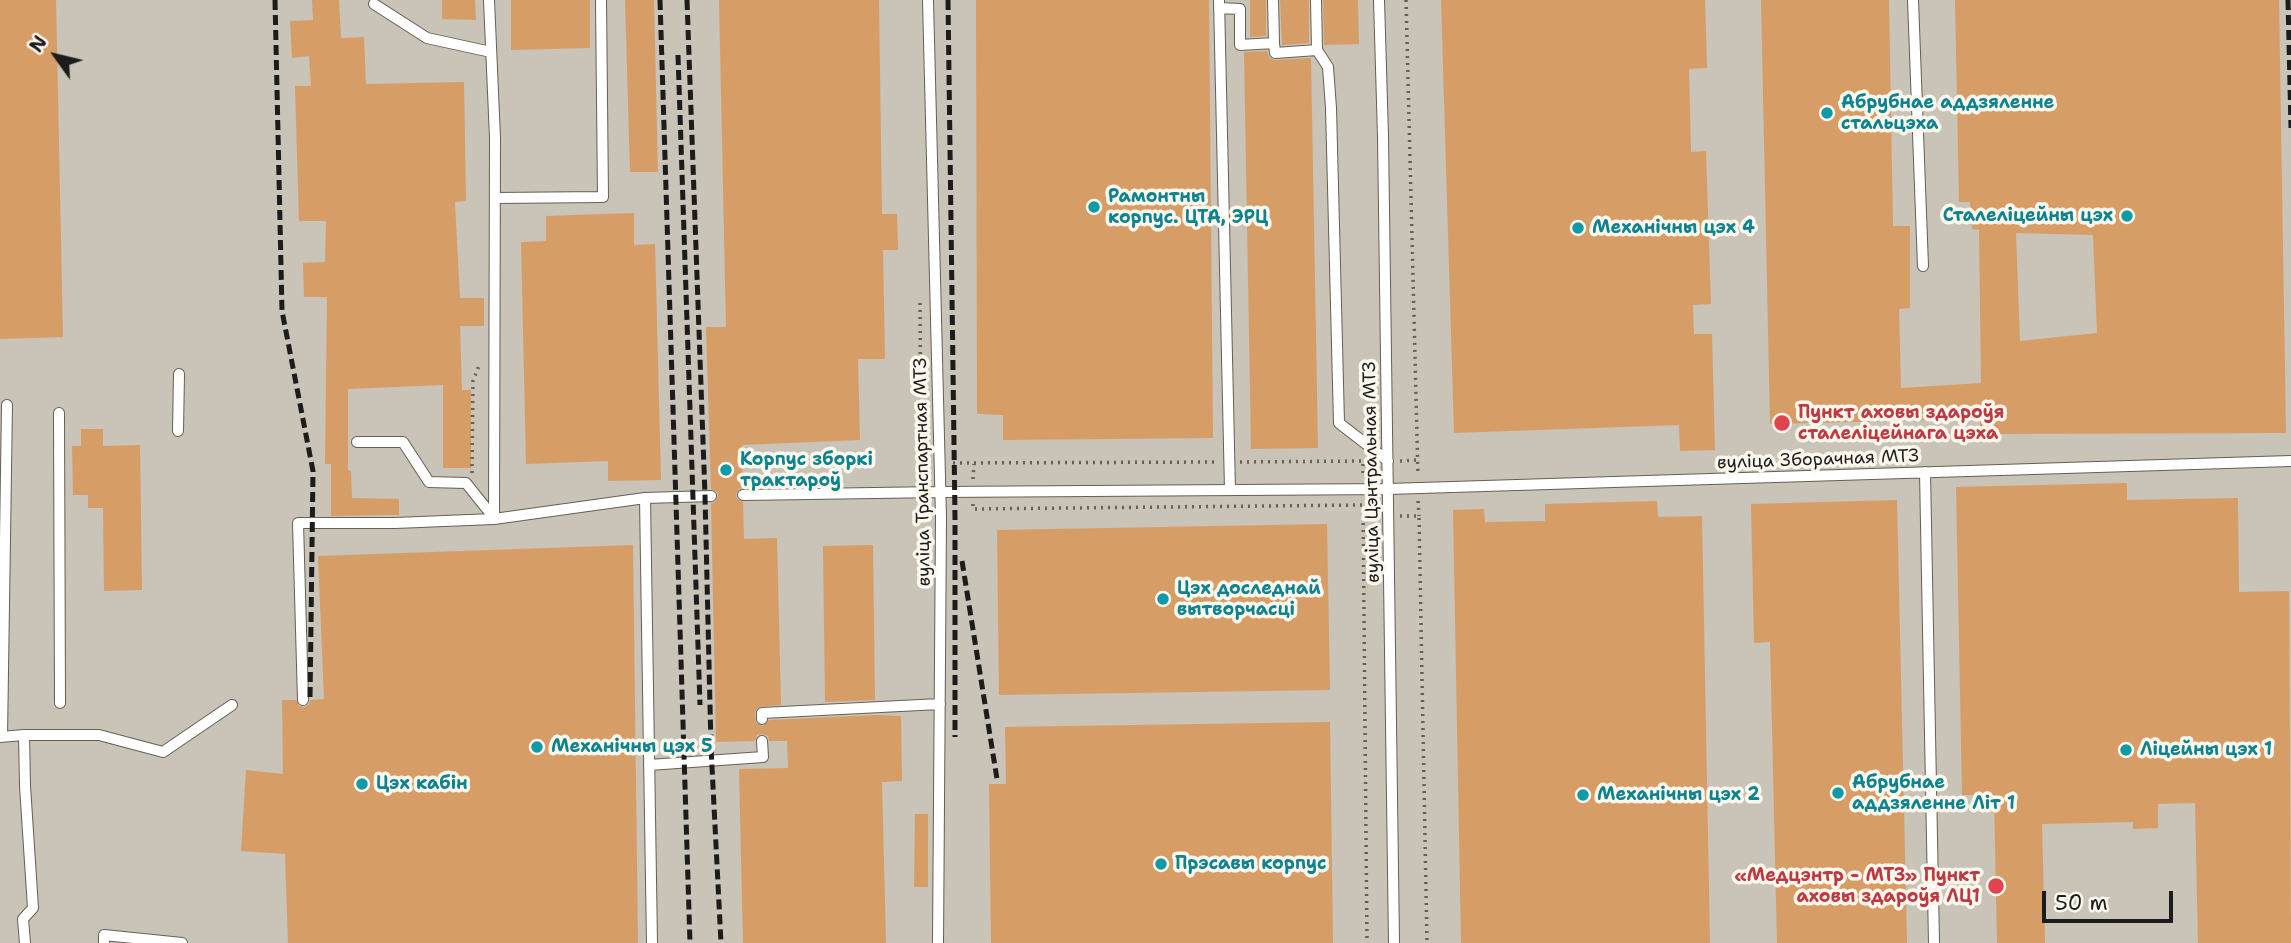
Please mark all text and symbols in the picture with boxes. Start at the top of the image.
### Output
north arrow [21,21,91,91]
text: N [24,31,53,57]
place label: Абрубнае аддзяленне стальцэха [1841,92,2054,134]
marker: Абрубнае аддзяленне стальцэха [1819,105,1835,121]
place label: Рамонтны корпус. ЦТА, ЭРЦ [1108,186,1268,228]
marker: Рамонтны корпус. ЦТА, ЭРЦ [1086,199,1102,215]
place label: Сталеліцейны цэх [1943,205,2113,227]
marker: Сталеліцейны цэх [2119,208,2135,224]
place label: Механічны цэх 4 [1592,217,1755,239]
marker: Механічны цэх 4 [1570,220,1586,236]
street label: вуліца Транспартная МТЗ [910,357,936,587]
street label: вуліца Цэнтральная МТЗ [1359,361,1385,583]
place label: Пункт аховы здароўя сталеліцейнага цэха [1798,402,2004,444]
marker: Пункт аховы здароўя сталеліцейнага цэха [1772,413,1792,433]
street label: вуліца Зборачная МТЗ [1717,446,1919,474]
place label: Корпус зборкі трактароў [740,449,873,491]
marker: Корпус зборкі трактароў [718,462,734,478]
place label: Цэх доследнай вытворчасці [1177,578,1321,620]
marker: Цэх доследнай вытворчасці [1155,591,1171,607]
place label: Механічны цэх 5 [551,736,713,758]
marker: Механічны цэх 5 [529,739,545,755]
place label: Ліцейны цэх 1 [2140,739,2272,761]
marker: Ліцейны цэх 1 [2118,742,2134,758]
place label: Абрубнае аддзяленне Літ 1 [1852,772,2015,814]
place label: Цэх кабін [376,773,468,795]
marker: Цэх кабін [354,776,370,792]
place label: Механічны цэх 2 [1597,784,1760,806]
marker: Абрубнае аддзяленне Літ 1 [1830,785,1846,801]
marker: Механічны цэх 2 [1575,787,1591,803]
place label: Прэсавы корпус [1175,853,1327,875]
marker: Прэсавы корпус [1153,856,1169,872]
place label: «Медцэнтр - МТЗ» Пункт аховы здароўя ЛЦ1 [1735,865,1980,908]
marker: «Медцэнтр - МТЗ» Пункт аховы здароўя ЛЦ1 [1986,876,2006,896]
scale bar [2046,876,2177,920]
text: 50 m [2055,889,2108,917]

